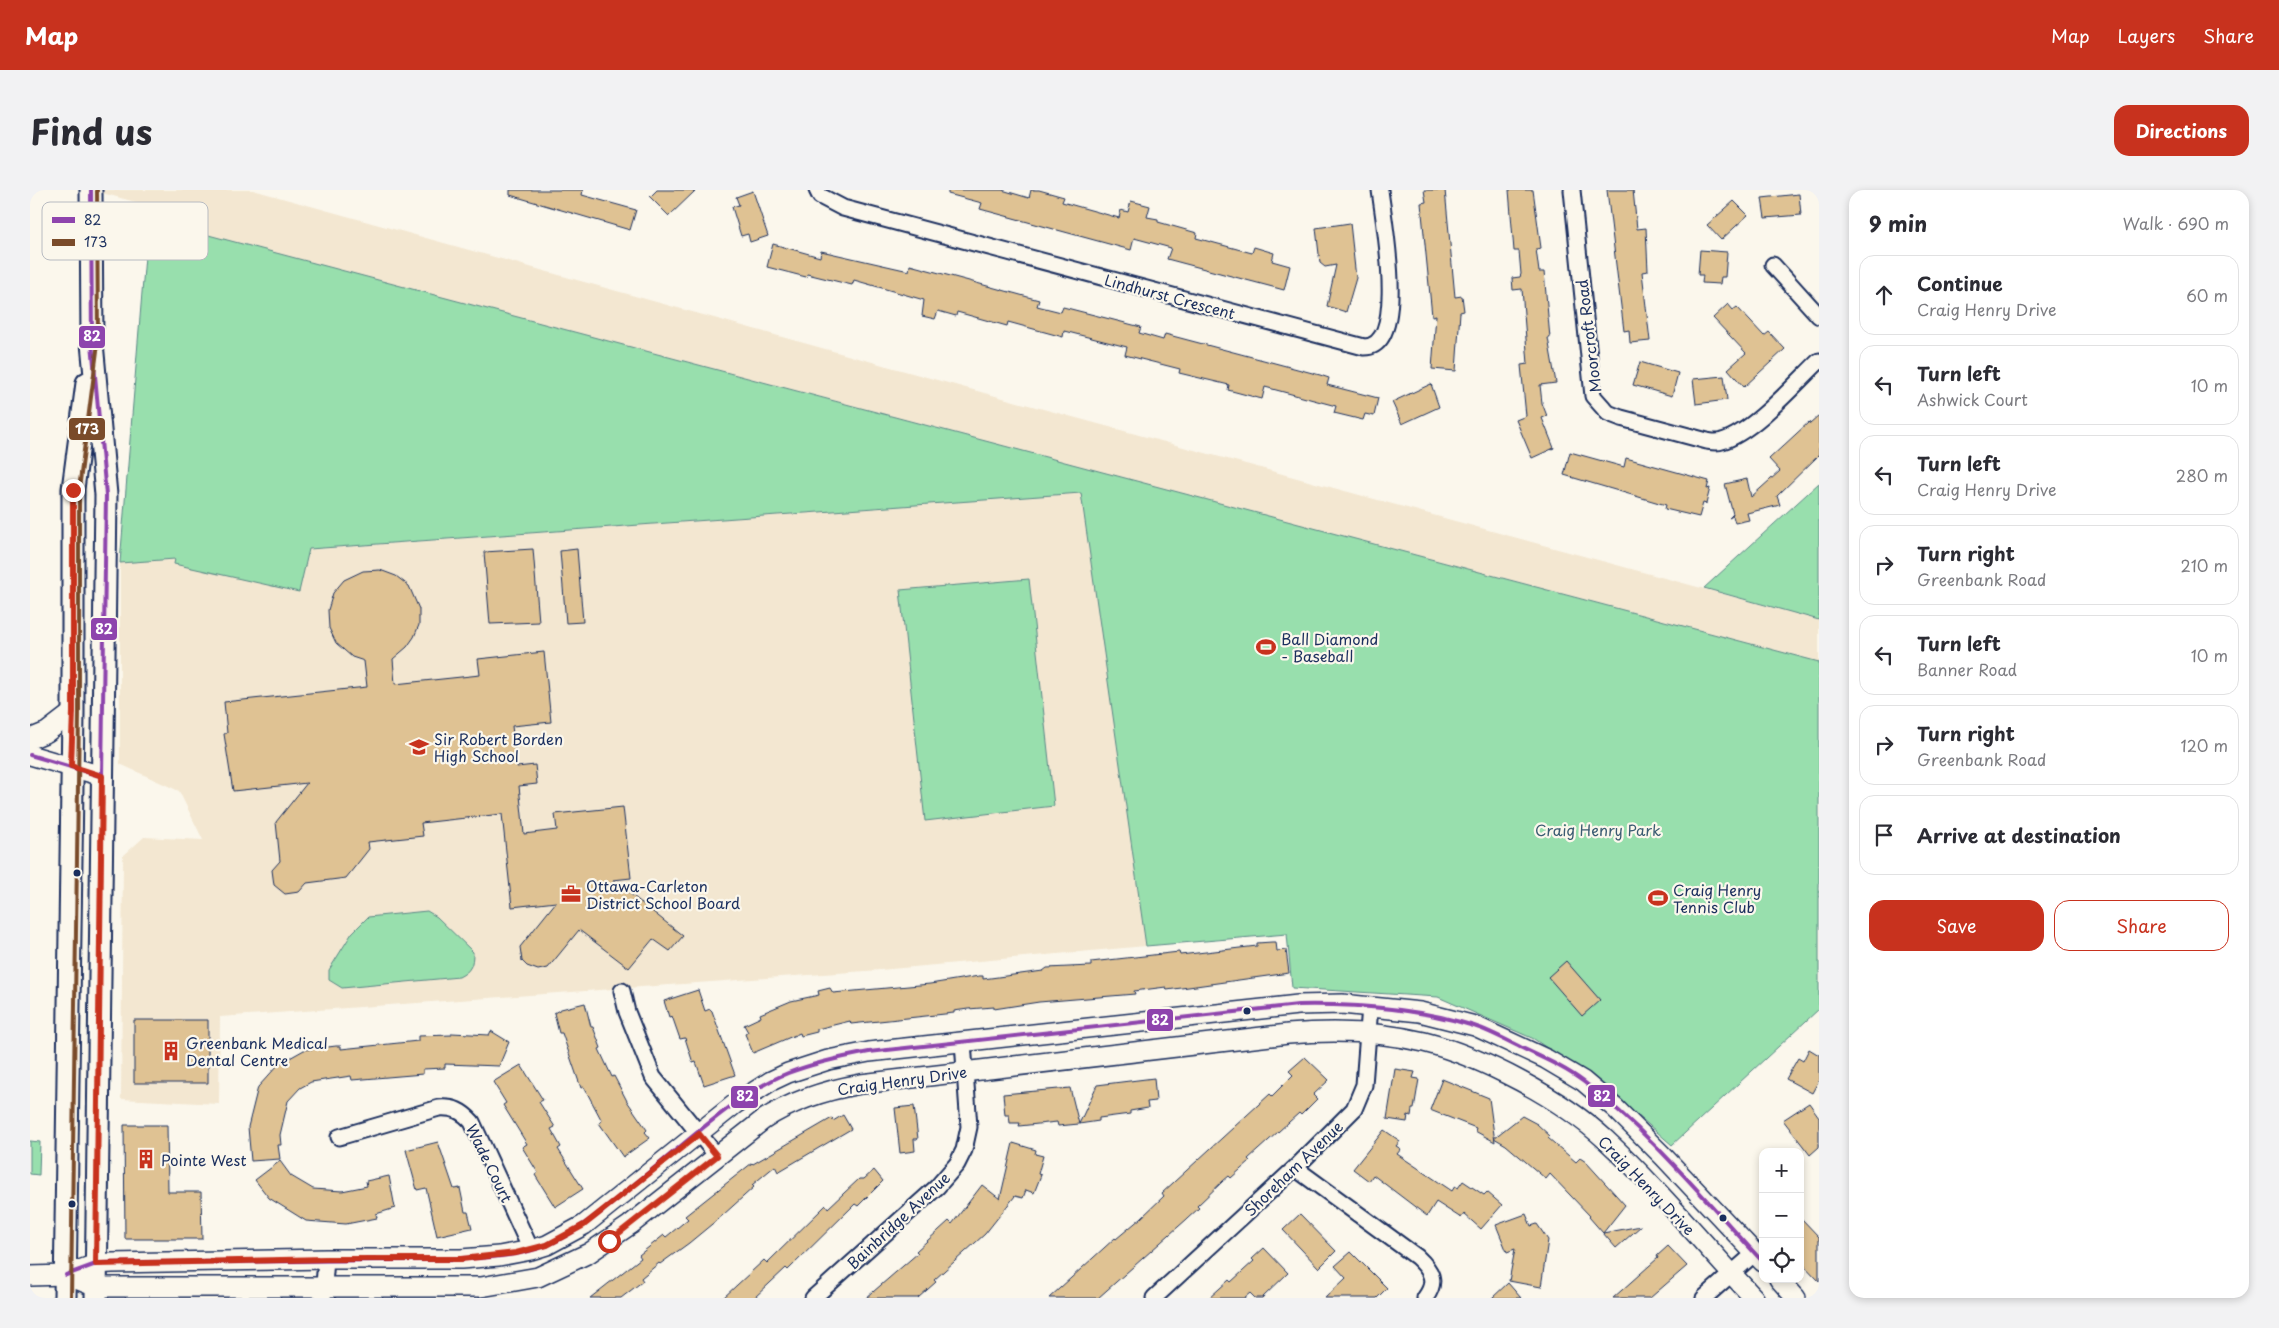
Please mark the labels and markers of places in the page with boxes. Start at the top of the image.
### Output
place label: Ball Diamond - Baseball [1281,627,1378,667]
sports icon: Ball Diamond - Baseball [1255,636,1277,658]
place label: Sir Robert Borden High School [434,727,563,767]
school or university icon: Sir Robert Borden High School [408,736,430,758]
unlabelled marker [72,868,82,878]
place label: Ottawa-Carleton District School Board [586,874,740,914]
place label: Craig Henry Tennis Club [1673,878,1761,918]
office icon: Ottawa-Carleton District School Board [560,883,582,905]
sports icon: Craig Henry Tennis Club [1647,887,1669,909]
unlabelled marker [1242,1006,1252,1016]
place label: Greenbank Medical Dental Centre [186,1031,328,1071]
building icon: Greenbank Medical Dental Centre [160,1040,182,1062]
building icon: Pointe West [135,1148,157,1170]
place label: Pointe West [161,1148,246,1171]
unlabelled marker [67,1199,77,1209]
unlabelled marker [1718,1213,1728,1223]

